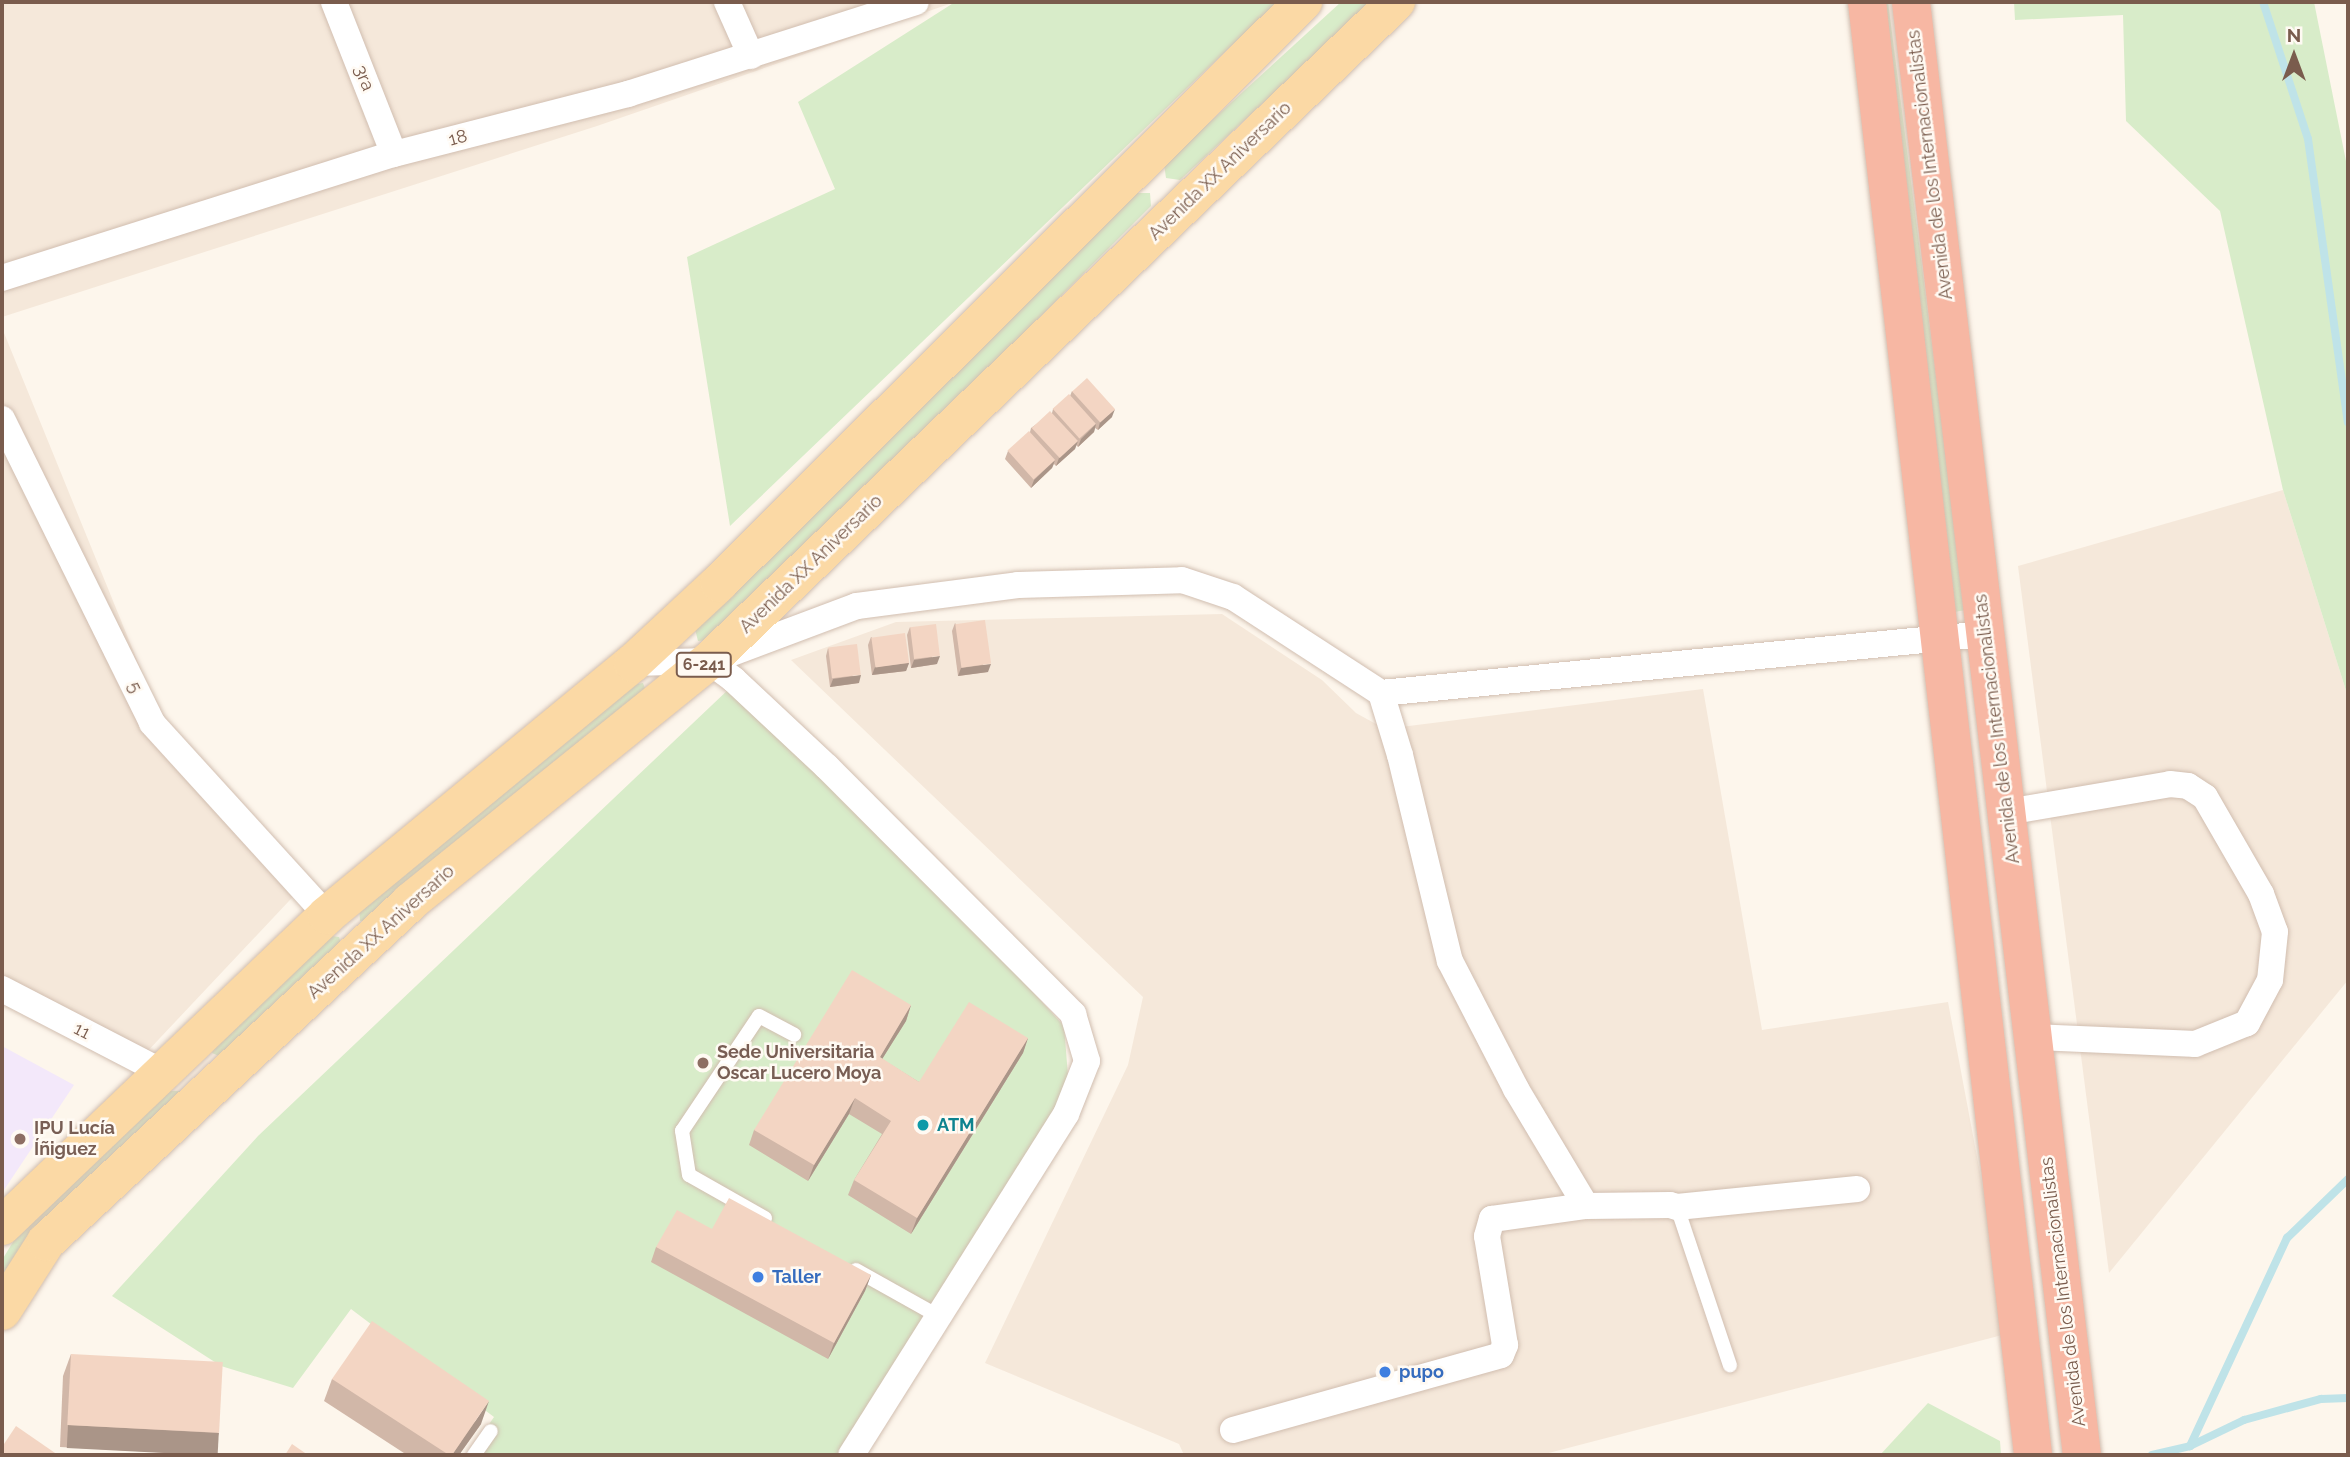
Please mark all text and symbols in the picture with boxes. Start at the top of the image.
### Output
north arrow [2259,21,2329,91]
text: N [2287,24,2301,46]
street label: Avenida de los Internacionalistas [1903,29,1957,301]
street label: 3ra [349,62,379,94]
street label: Avenida XX Aniversario [1144,97,1296,245]
street label: 18 [446,125,470,151]
street label: Avenida XX Aniversario [735,490,887,638]
street label: Avenida de los Internacionalistas [1970,593,2024,865]
road number: 6-241 [674,652,734,678]
street label: 5 [123,678,147,696]
street label: Avenida XX Aniversario [303,860,459,1004]
street label: 11 [70,1018,94,1044]
place label: Sede Universitaria Oscar Lucero Moya [717,1042,882,1084]
marker: Sede Universitaria Oscar Lucero Moya [695,1055,711,1071]
place label: ATM [937,1114,975,1136]
marker: ATM [915,1117,931,1133]
place label: IPU Lucía Íñiguez [34,1118,115,1160]
marker: IPU Lucía Íñiguez [12,1131,28,1147]
street label: Avenida de los Internacionalistas [2036,1156,2090,1428]
place label: Taller [772,1266,821,1288]
marker: Taller [750,1269,766,1285]
place label: pupo [1399,1361,1444,1383]
marker: pupo [1377,1364,1393,1380]

